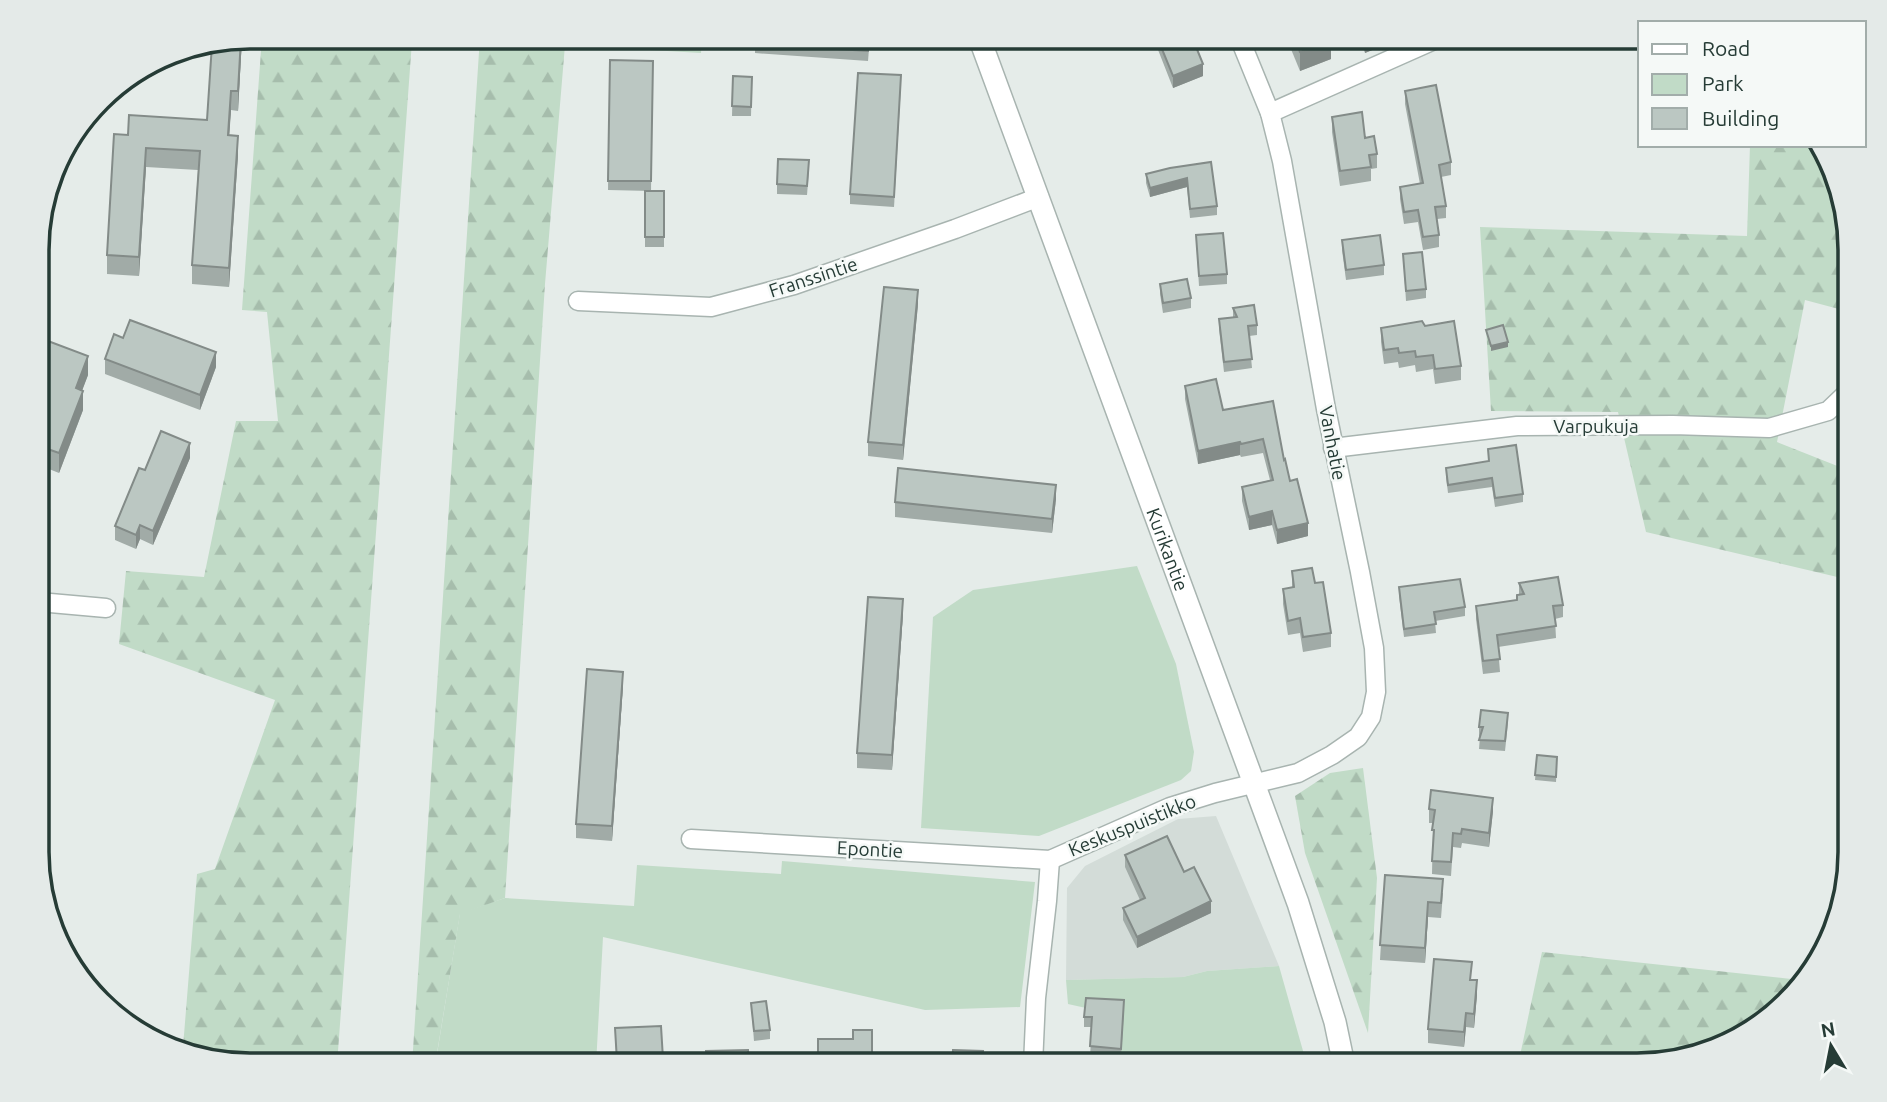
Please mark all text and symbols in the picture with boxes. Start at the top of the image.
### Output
legend [1638,21,1866,147]
text: Road [1702,36,1750,60]
text: Park [1702,71,1744,95]
text: Building [1702,106,1779,130]
street label: Franssintie [766,252,860,302]
street label: Vanhatie [1315,404,1351,482]
street label: Varpukuja [1553,415,1639,437]
street label: Kurikantie [1142,505,1193,594]
street label: Keskuspuistikko [1065,789,1199,861]
street label: Epontie [836,836,904,862]
north arrow [1796,1011,1866,1081]
text: N [1819,1017,1837,1041]

